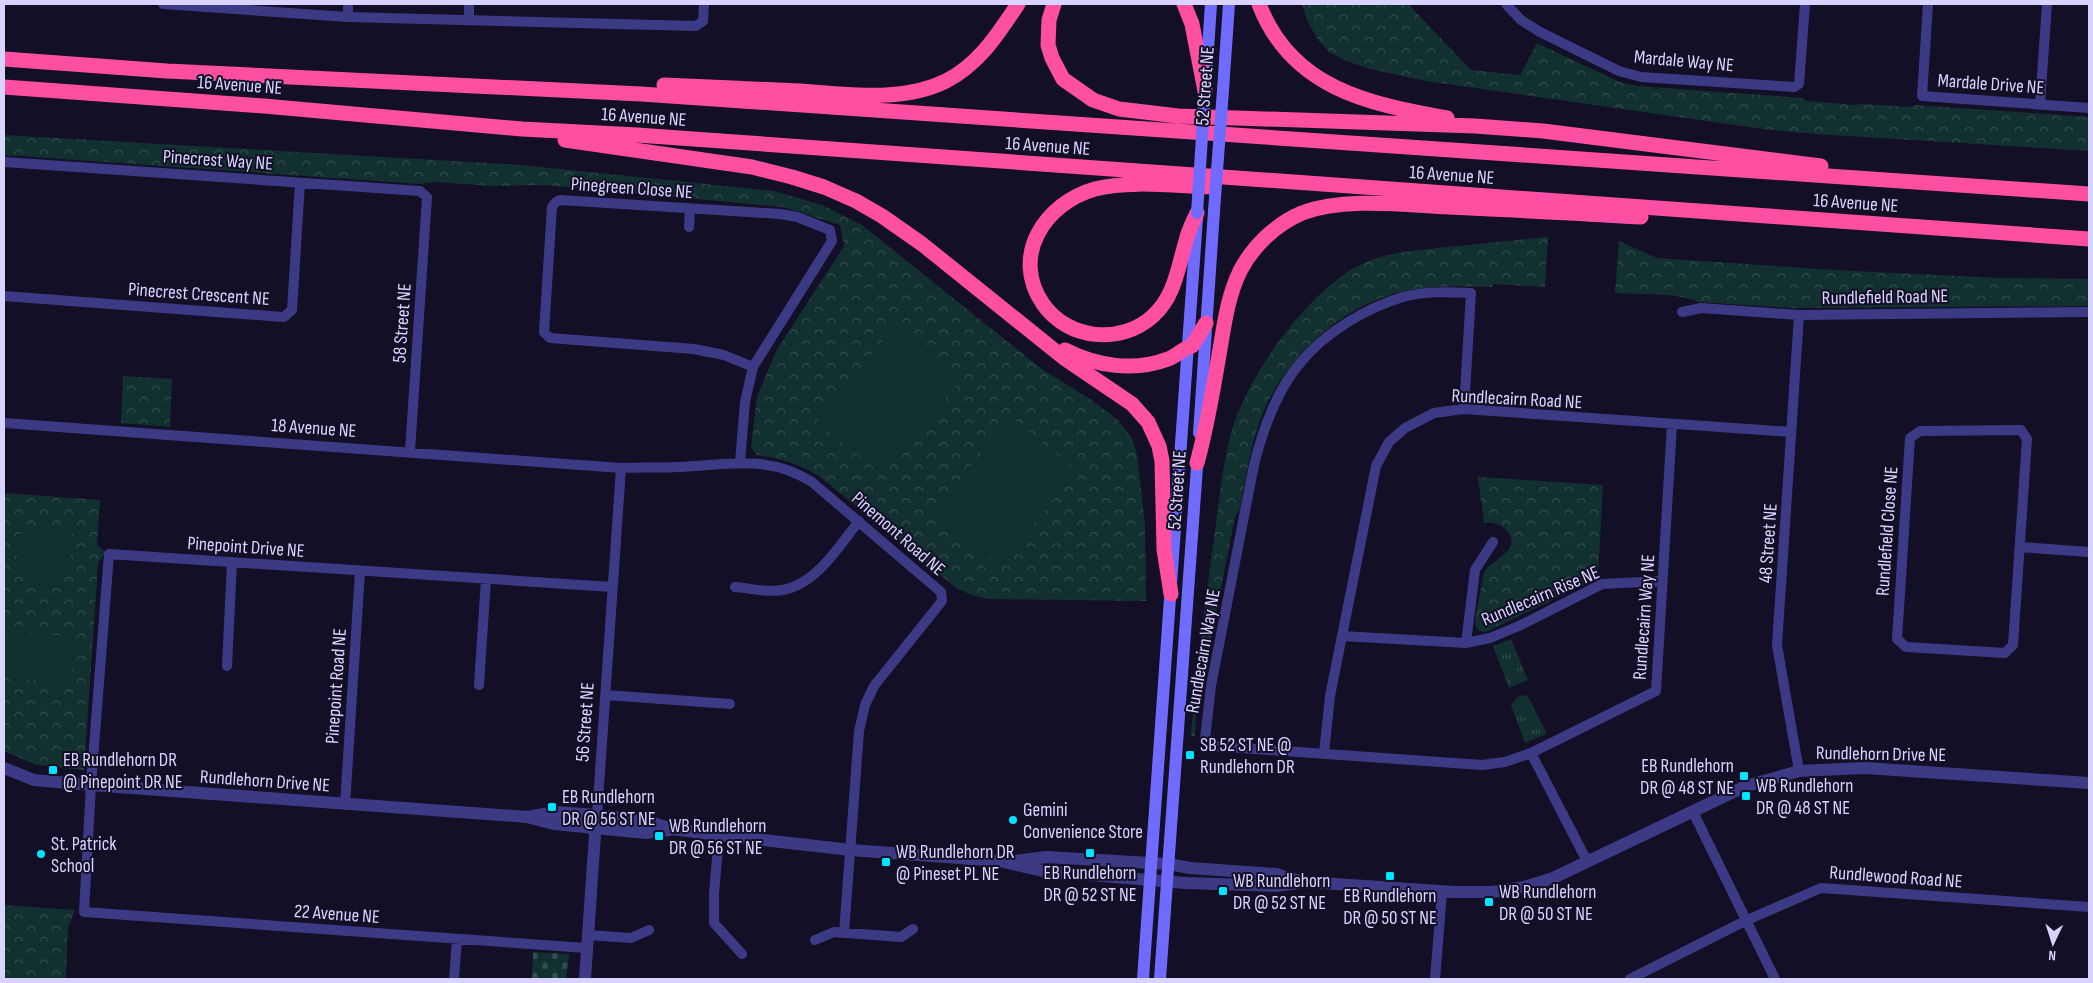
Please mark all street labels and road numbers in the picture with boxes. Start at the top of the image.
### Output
street label: 52 Street NE [1191,46,1220,126]
street label: Mardale Way NE [1633,46,1735,77]
street label: Mardale Drive NE [1937,69,2045,100]
street label: 16 Avenue NE [197,71,283,100]
street label: 16 Avenue NE [601,103,687,132]
street label: 16 Avenue NE [1005,132,1091,161]
street label: Pinecrest Way NE [162,145,274,176]
street label: 16 Avenue NE [1409,161,1495,190]
street label: Pinegreen Close NE [570,173,694,204]
street label: 16 Avenue NE [1813,189,1899,218]
street label: Pinecrest Crescent NE [127,278,270,311]
street label: 58 Street NE [388,283,417,364]
street label: Rundlefield Road NE [1822,285,1948,310]
street label: Rundlecairn Road NE [1451,385,1583,414]
street label: 18 Avenue NE [271,414,357,443]
street label: 52 Street NE [1163,450,1192,530]
street label: Rundlefield Close NE [1871,465,1904,597]
street label: Pinemont Road NE [846,487,950,581]
street label: 48 Street NE [1754,502,1783,584]
street label: Pinepoint Drive NE [187,532,305,563]
street label: Rundlecairn Way NE [1629,554,1660,681]
street label: Rundlecairn Rise NE [1478,561,1603,632]
street label: Rundlecairn Way NE [1181,587,1226,715]
street label: Pinepoint Road NE [321,627,352,745]
street label: 56 Street NE [571,682,600,763]
street label: Rundlehorn Drive NE [1816,742,1946,767]
street label: Rundlehorn Drive NE [199,765,331,798]
street label: Rundlewood Road NE [1829,861,1963,894]
street label: 22 Avenue NE [293,900,380,929]

